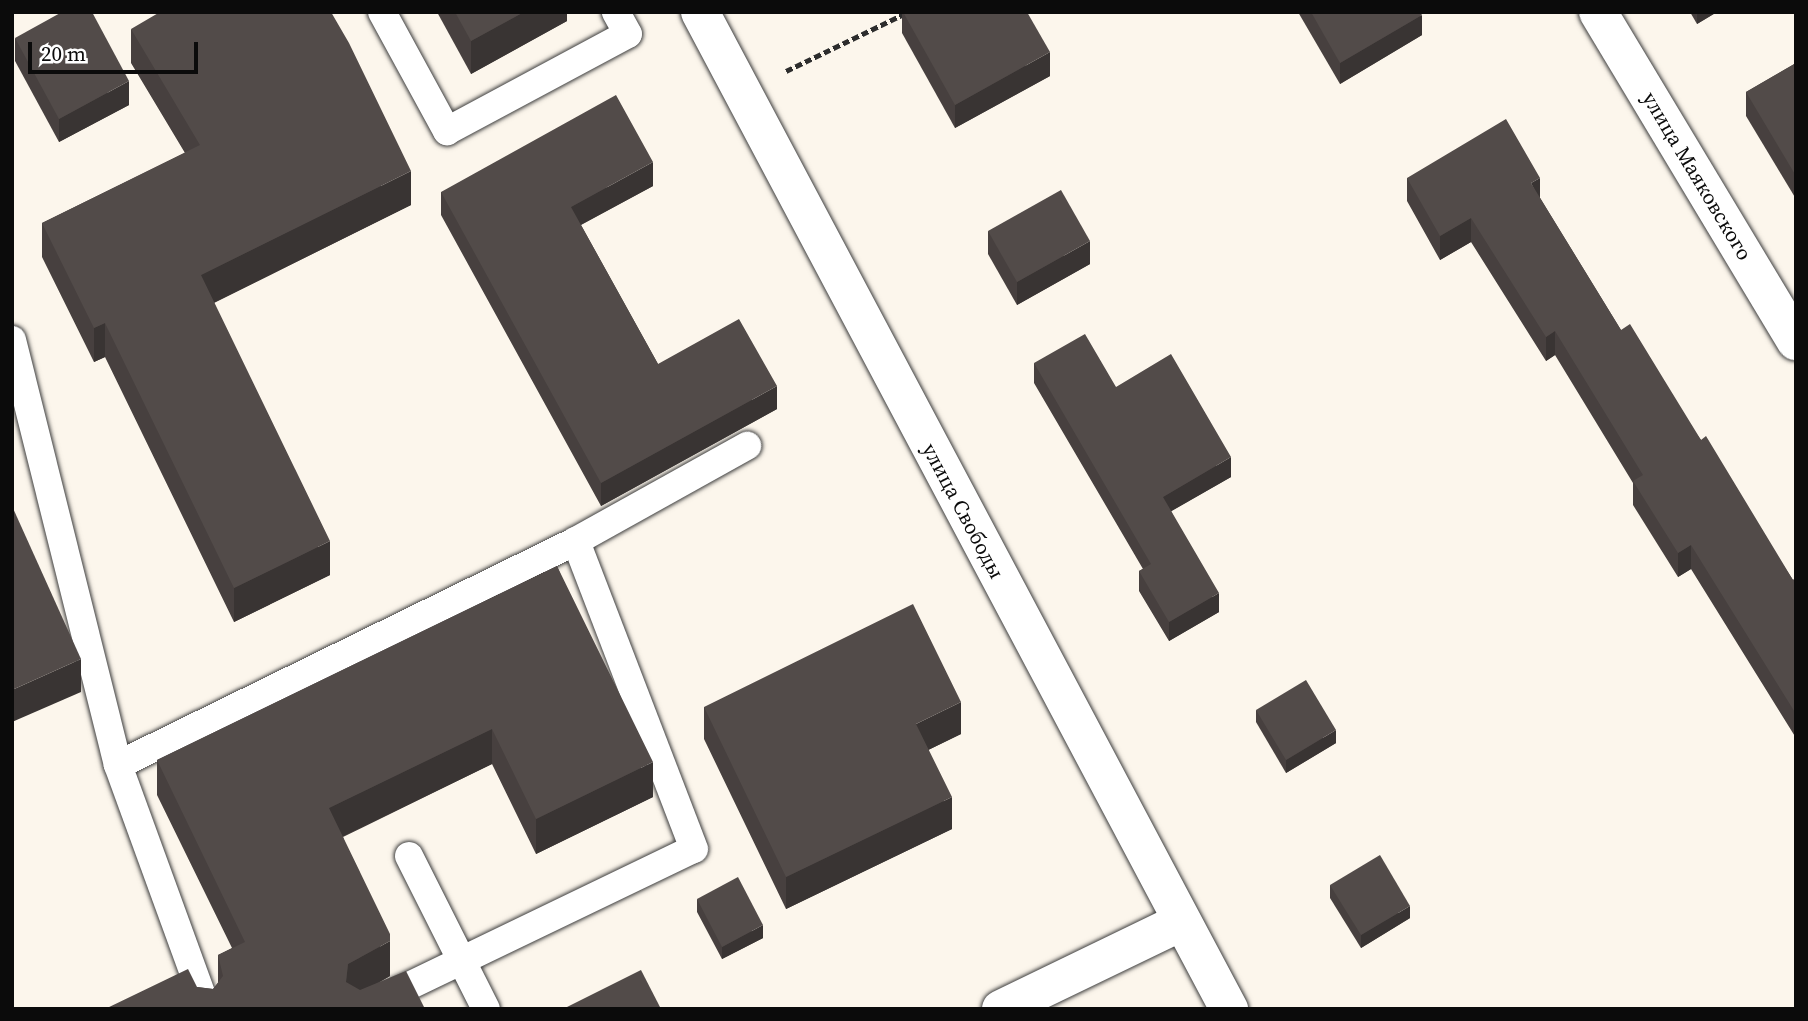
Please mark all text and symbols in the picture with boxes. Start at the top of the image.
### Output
scale bar [32,28,201,72]
text: 20 m [41,39,86,68]
street label: улица Маяковского [1637,87,1757,265]
street label: улица Свободы [917,439,1009,583]

